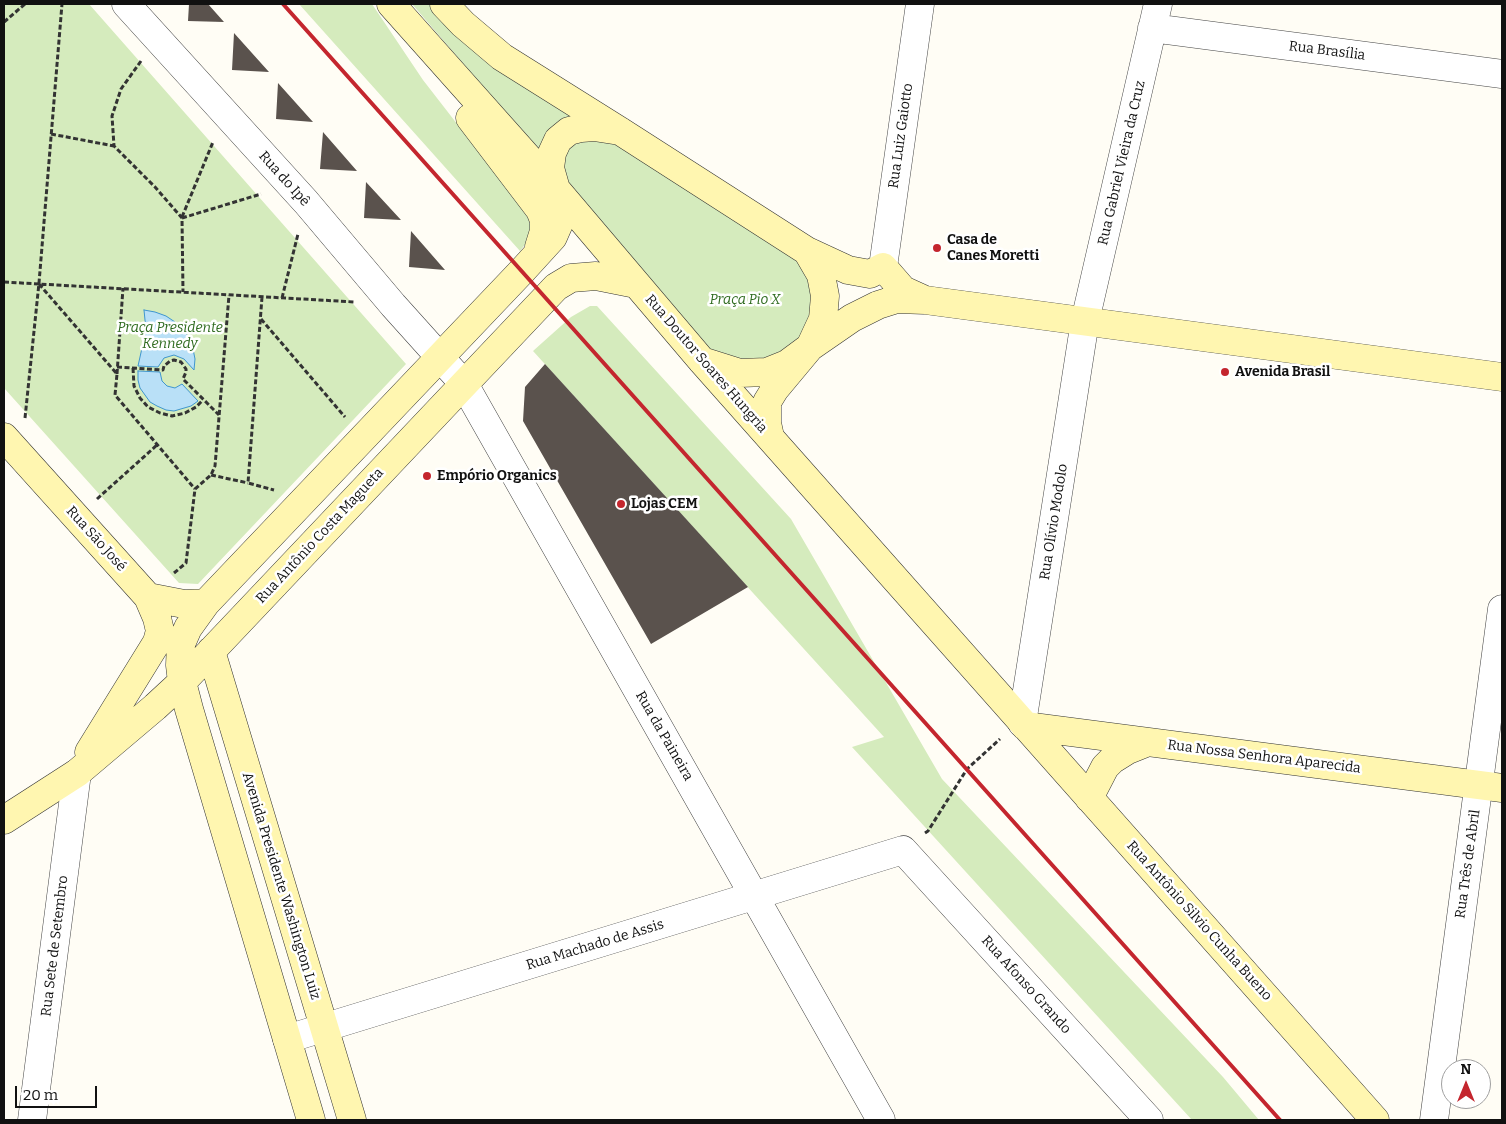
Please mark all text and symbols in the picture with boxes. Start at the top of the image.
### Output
street label: Rua Brasília [1288,38,1366,64]
street label: Rua Gabriel Vieira da Cruz [1095,79,1149,247]
street label: Rua Luiz Gaiotto [885,82,917,190]
street label: Rua do Ipê [255,148,313,210]
place label: Casa de Canes Moretti [947,232,1039,264]
marker: Casa de Canes Moretti [931,242,943,254]
street label: Rua Doutor Soares Hungria [641,291,771,437]
park label: Praça Pio X [710,292,780,308]
park label: Praça Presidente Kennedy [117,320,223,352]
place label: Avenida Brasil [1235,364,1330,380]
marker: Avenida Brasil [1219,366,1231,378]
street label: Rua Olívio Modolo [1037,463,1071,581]
street label: Rua Antônio Costa Magueta [253,465,387,607]
place label: Empório Organics [437,468,557,484]
marker: Empório Organics [421,470,433,482]
place label: Lojas CEM [631,496,698,512]
marker: Lojas CEM [615,498,627,510]
street label: Rua São José [62,503,130,575]
street label: Rua da Paineira [632,688,696,784]
street label: Rua Nossa Senhora Aparecida [1166,737,1362,777]
street label: Avenida Presidente Washington Luiz [238,770,324,1002]
street label: Rua Três de Abril [1452,808,1484,920]
street label: Rua Antônio Silvio Cunha Bueno [1123,838,1275,1004]
street label: Rua Sete de Setembro [38,875,72,1017]
street label: Rua Machado de Assis [524,916,666,974]
street label: Rua Afonso Grando [978,933,1074,1037]
north arrow [1441,1059,1491,1109]
text: N [1461,1061,1471,1078]
scale bar [18,1076,100,1108]
text: 20 m [23,1086,58,1104]

